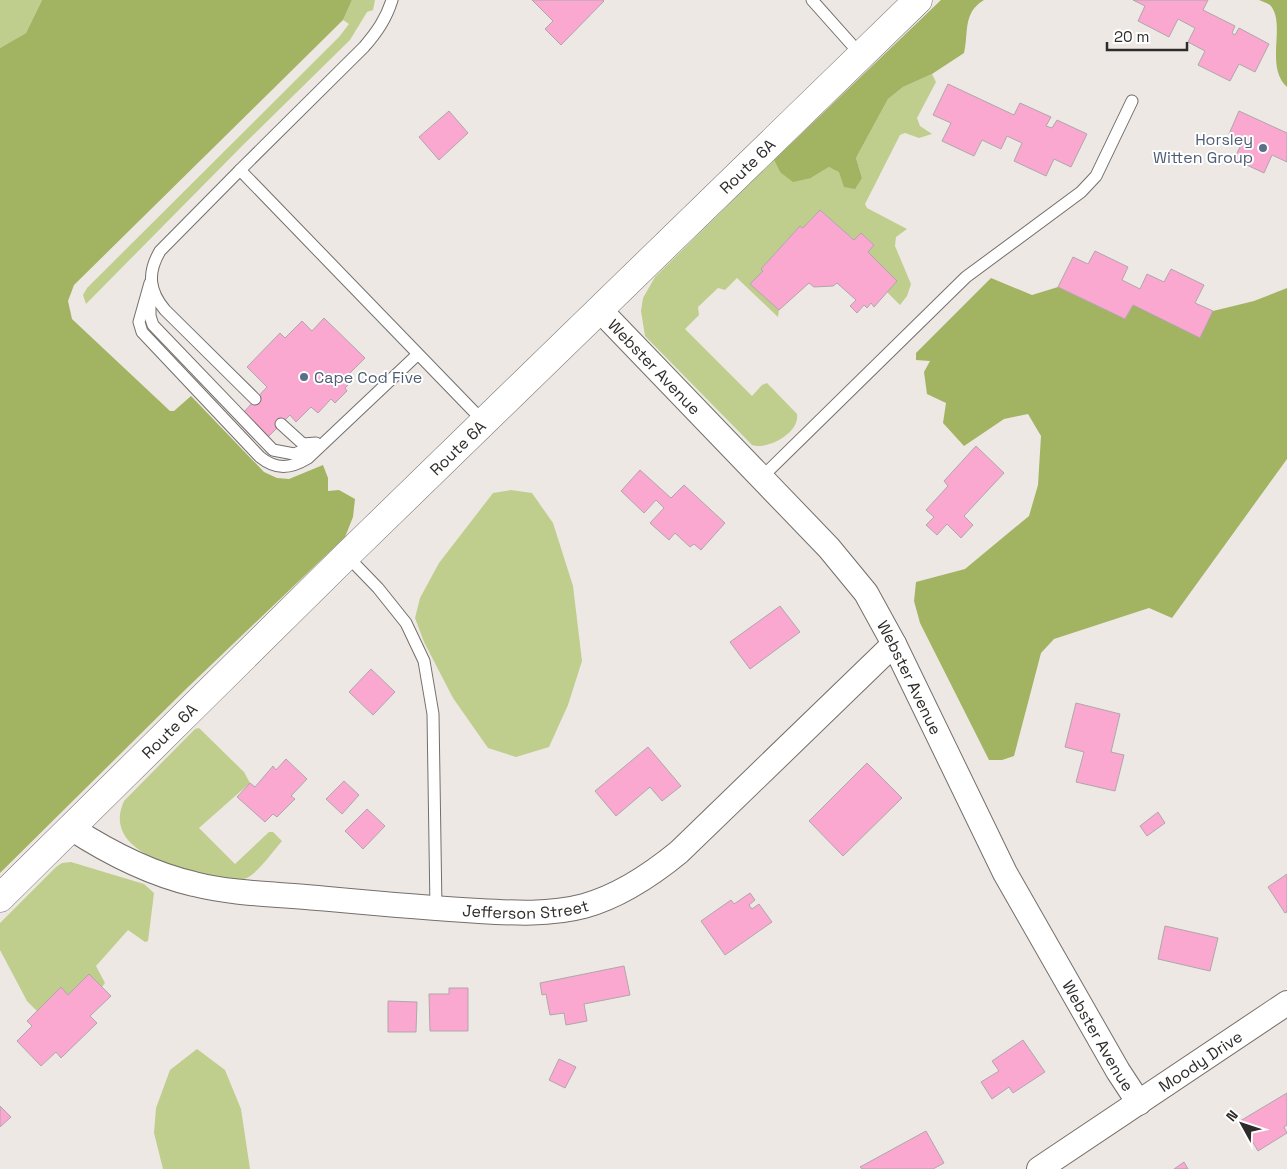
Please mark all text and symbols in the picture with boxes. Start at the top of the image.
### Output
scale bar [1107,20,1187,52]
text: 20 m [1114,27,1149,46]
place label: Horsley Witten Group [1153,129,1253,168]
street label: Route 6A [715,134,780,198]
marker: Horsley Witten Group [1257,142,1269,154]
street label: Webster Avenue [603,315,705,419]
place label: Cape Cod Five [314,367,422,388]
marker: Cape Cod Five [298,371,310,383]
street label: Route 6A [425,416,490,480]
street label: Webster Avenue [872,617,946,738]
street label: Route 6A [137,699,202,763]
street label: Jefferson Street [462,895,591,924]
street label: Webster Avenue [1057,977,1138,1095]
street label: Moody Drive [1155,1026,1246,1097]
north arrow [1217,1099,1267,1149]
text: N [1222,1106,1242,1125]

